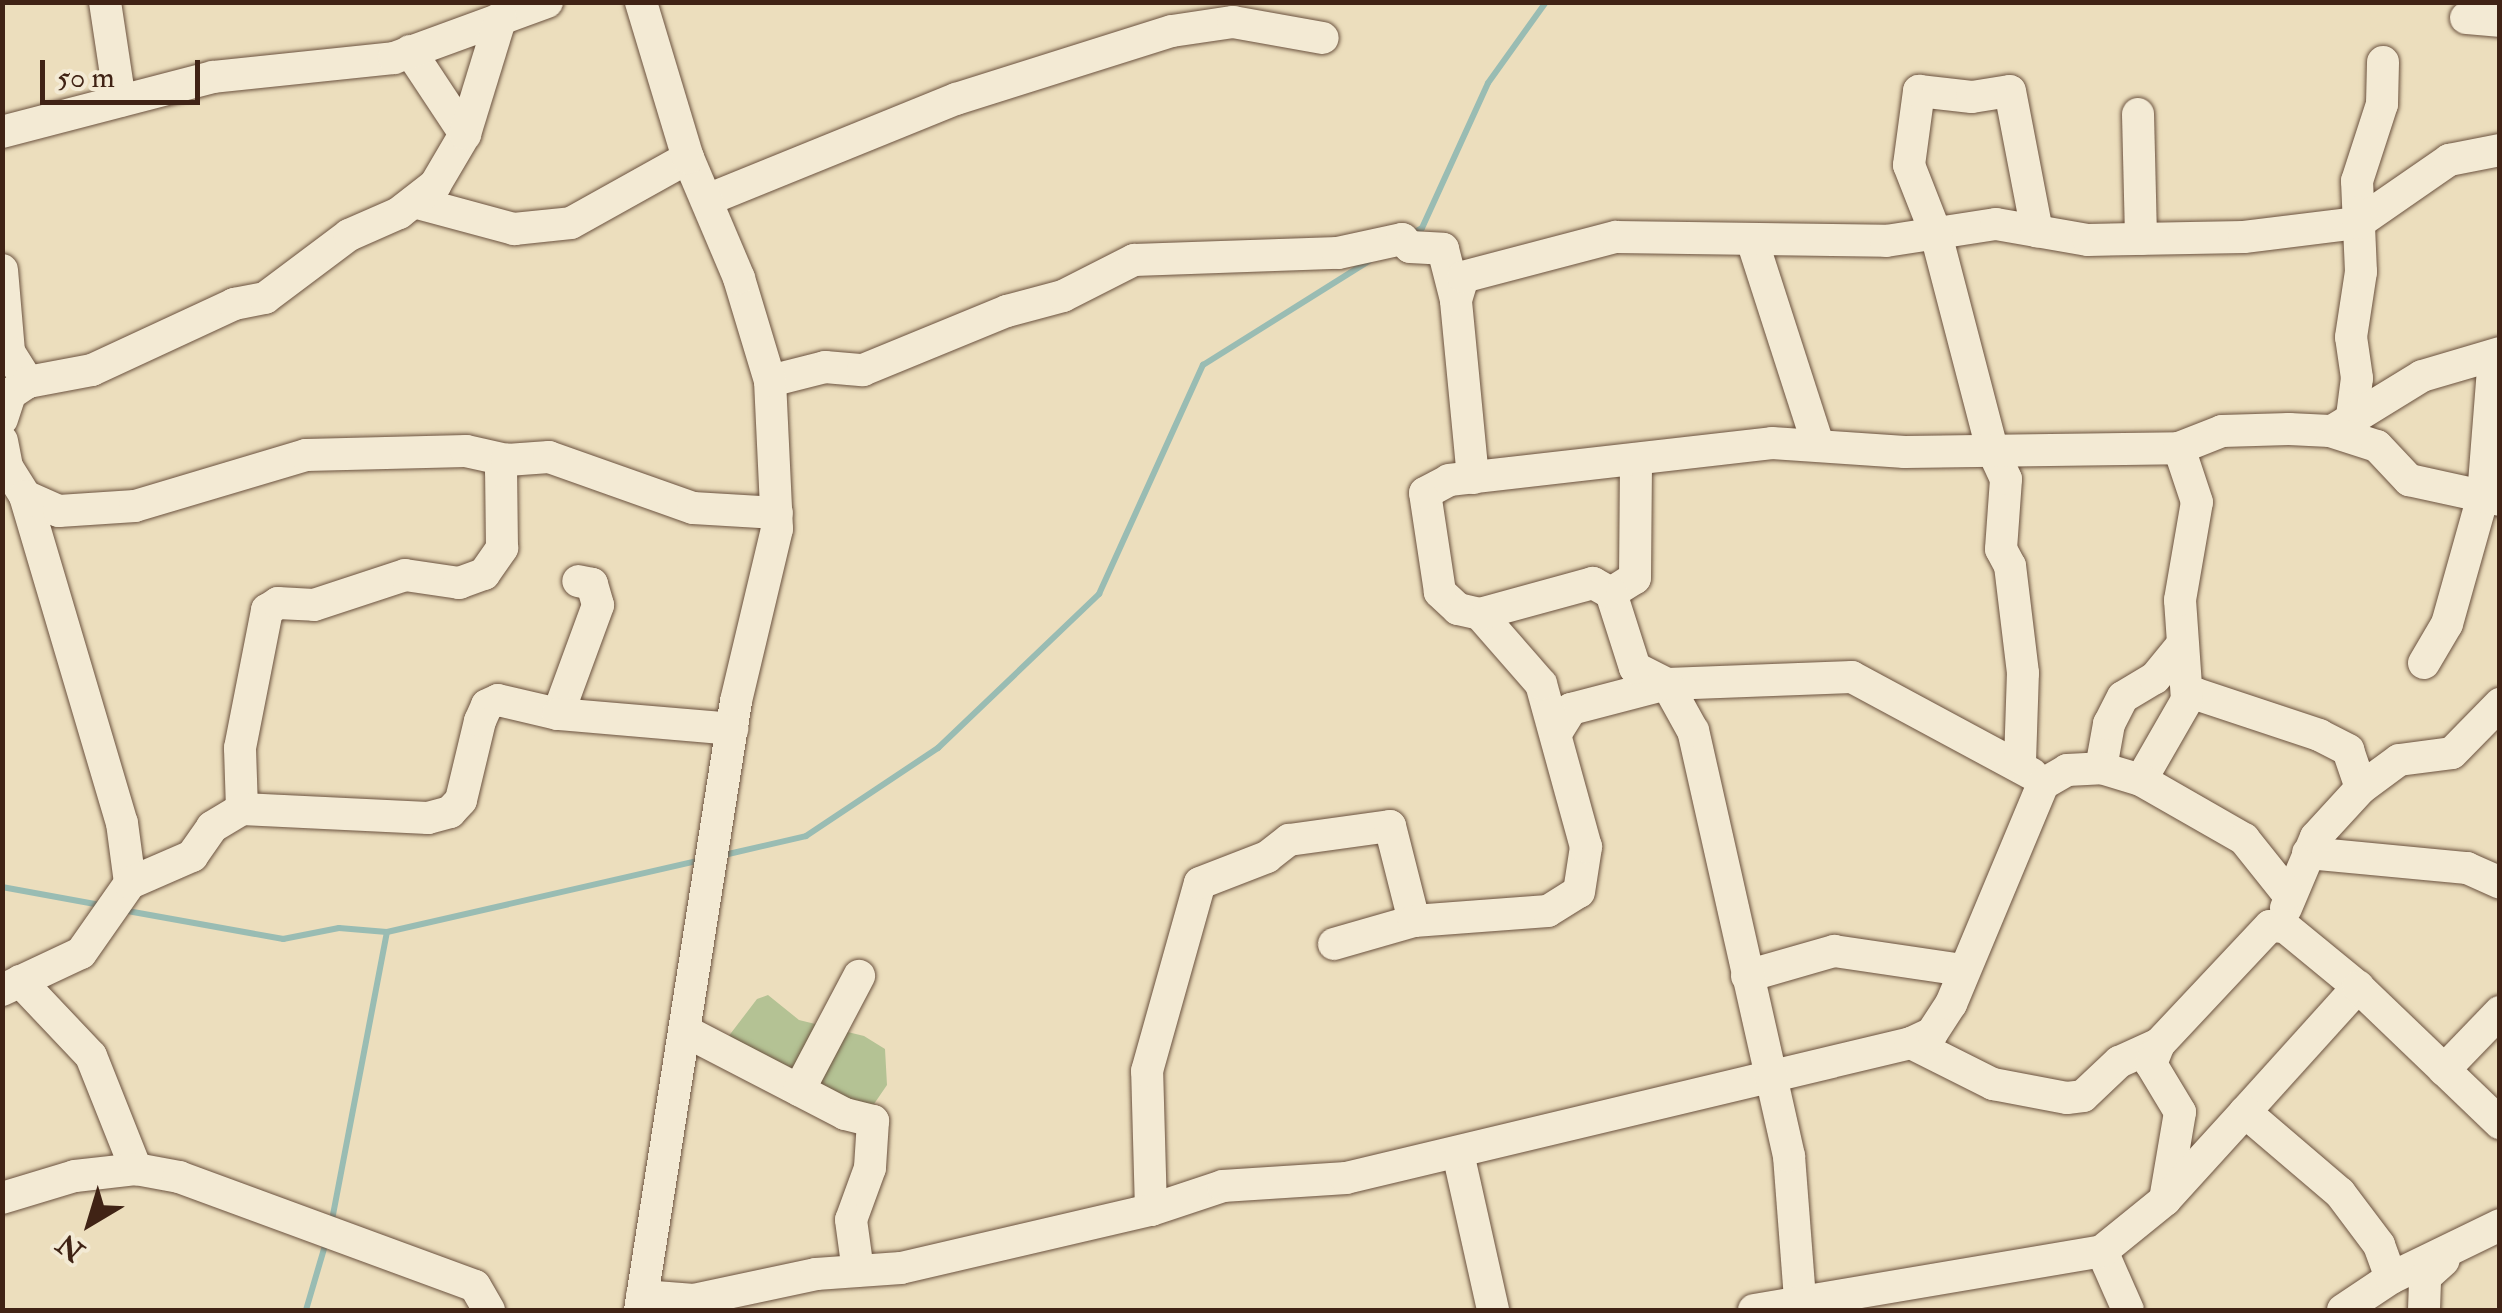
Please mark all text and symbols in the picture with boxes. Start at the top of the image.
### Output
scale bar [45,40,205,102]
text: 50 m [57,59,115,96]
north arrow [40,1173,140,1273]
text: N [51,1226,92,1269]

